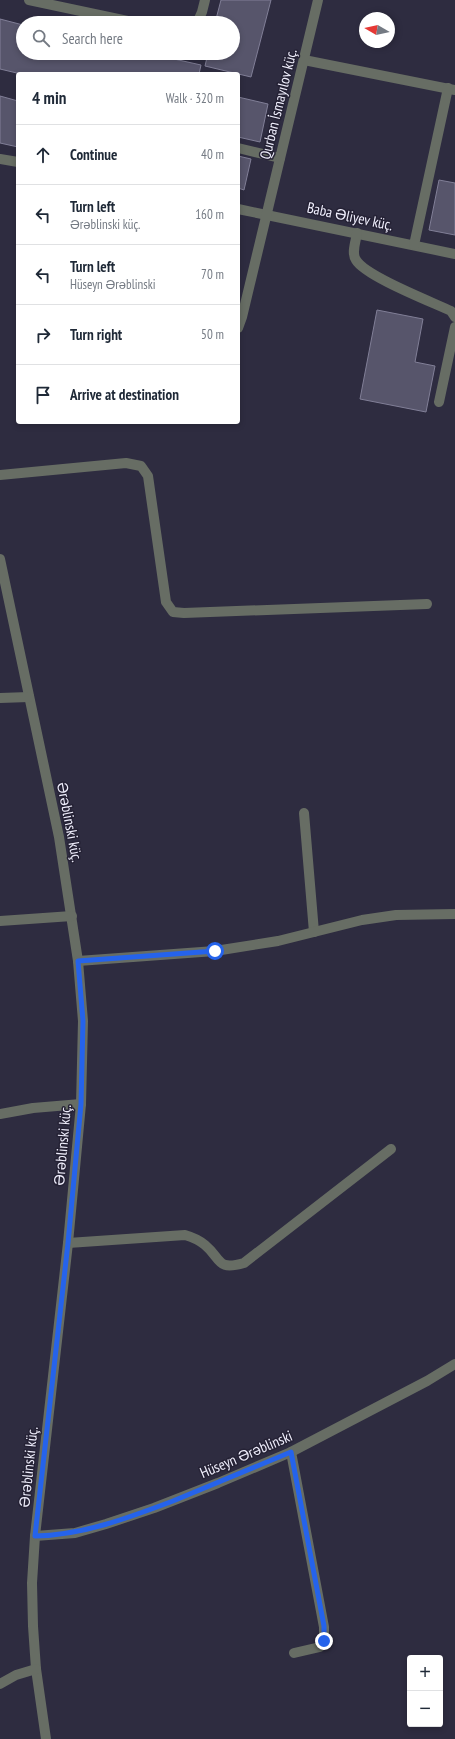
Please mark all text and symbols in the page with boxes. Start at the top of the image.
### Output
north arrow [359,12,395,48]
search box [16,16,240,60]
icon: search [30,27,52,49]
text: Search here [62,29,123,48]
street label: Qurban İsmayılov küç. [255,47,301,161]
text: 4 min [32,87,66,109]
text: Walk · 320 m [166,90,224,107]
icon: ahead [32,144,54,166]
text: Continue [70,145,117,164]
text: 40 m [201,146,224,163]
text: Turn left [70,197,115,216]
street label: Baba Əliyev küç. [305,198,395,234]
icon: left [32,204,54,226]
text: 160 m [195,206,224,223]
text: Ərəblinski küç. [70,216,140,233]
text: Turn left [70,257,115,276]
icon: left [32,264,54,286]
text: 70 m [201,266,224,283]
text: Hüseyn Ərəblinski [70,276,156,293]
icon: right [32,324,54,346]
text: Turn right [70,325,122,344]
text: 50 m [201,326,224,343]
icon: arrive [32,384,54,406]
text: Arrive at destination [70,385,179,404]
street label: Ərəblinski küç. [53,780,87,864]
route start [206,942,224,960]
street label: Ərəblinski küç. [49,1103,75,1186]
street label: Ərəblinski küç. [14,1425,42,1508]
street label: Hüseyn Ərəblinski [197,1426,295,1482]
route end [315,1632,333,1650]
map controls [407,1655,443,1727]
button: + [407,1655,443,1691]
button: − [407,1691,443,1727]

